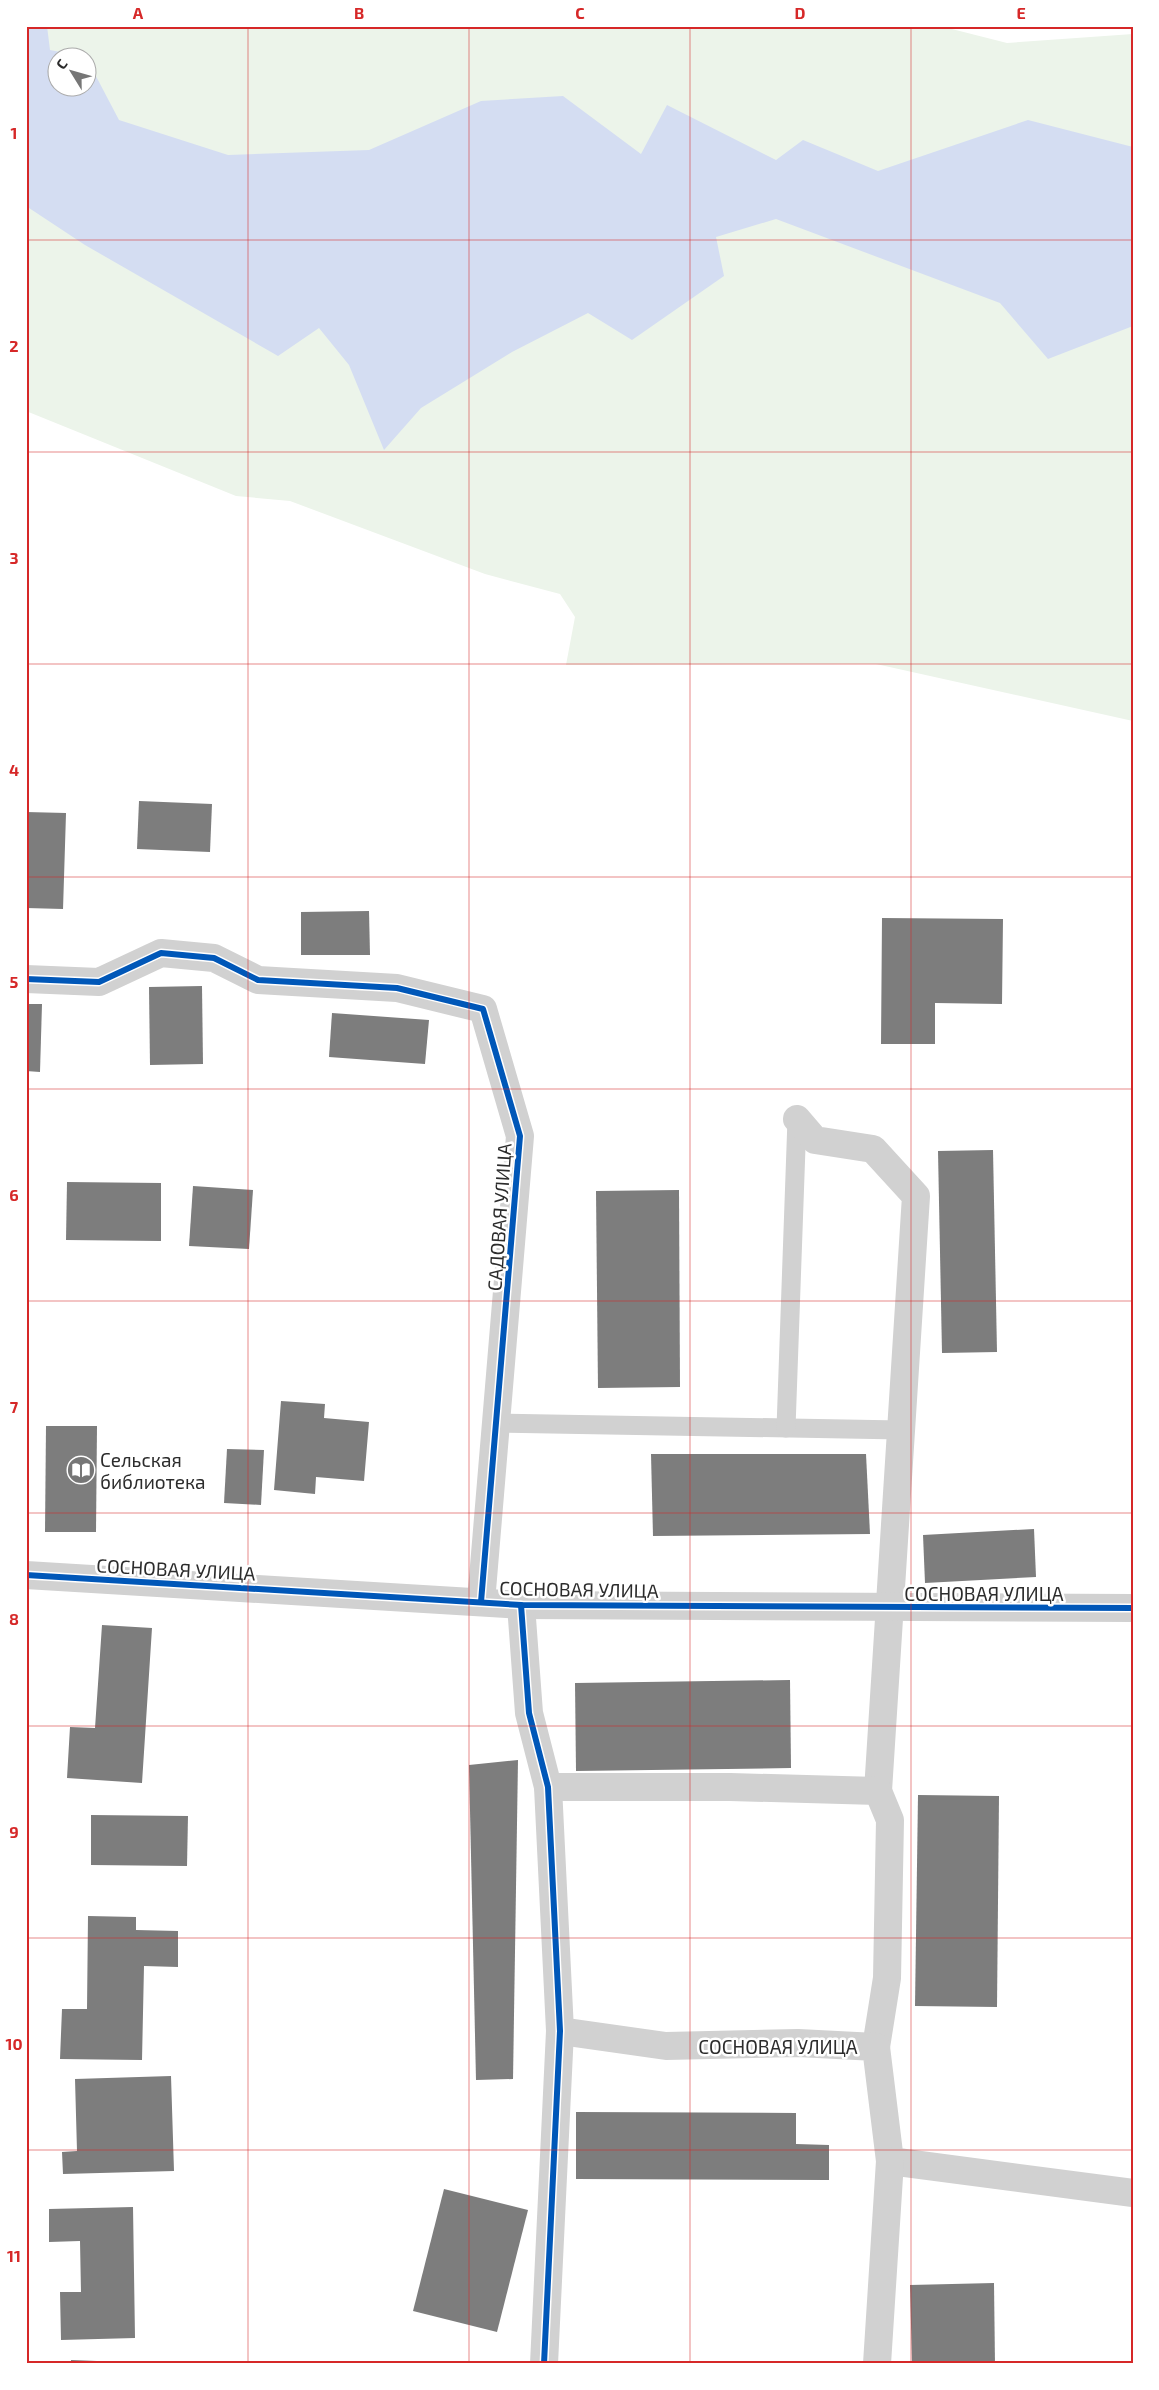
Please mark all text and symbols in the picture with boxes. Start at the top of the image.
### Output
text: A [133,3,144,22]
text: B [354,3,364,22]
text: C [575,3,585,22]
text: D [795,3,806,22]
text: E [1016,3,1026,22]
north arrow [48,48,98,98]
text: С [52,55,70,72]
text: 1 [11,123,17,142]
text: 2 [9,336,19,355]
text: 3 [9,548,19,567]
text: 4 [9,760,19,779]
text: 5 [10,972,19,991]
street label: САДОВАЯ УЛИЦА [482,1142,516,1292]
text: 6 [9,1185,19,1204]
text: 7 [10,1397,19,1416]
place label: Сельская библиотека [100,1448,206,1493]
library icon: Сельская библиотека [66,1455,96,1485]
street label: СОСНОВАЯ УЛИЦА [96,1553,256,1585]
street label: СОСНОВАЯ УЛИЦА [499,1576,659,1602]
street label: СОСНОВАЯ УЛИЦА [904,1582,1064,1605]
text: 8 [9,1609,19,1628]
text: 9 [9,1822,19,1841]
text: 10 [5,2034,23,2053]
street label: СОСНОВАЯ УЛИЦА [698,2035,858,2058]
text: 11 [7,2246,21,2265]

